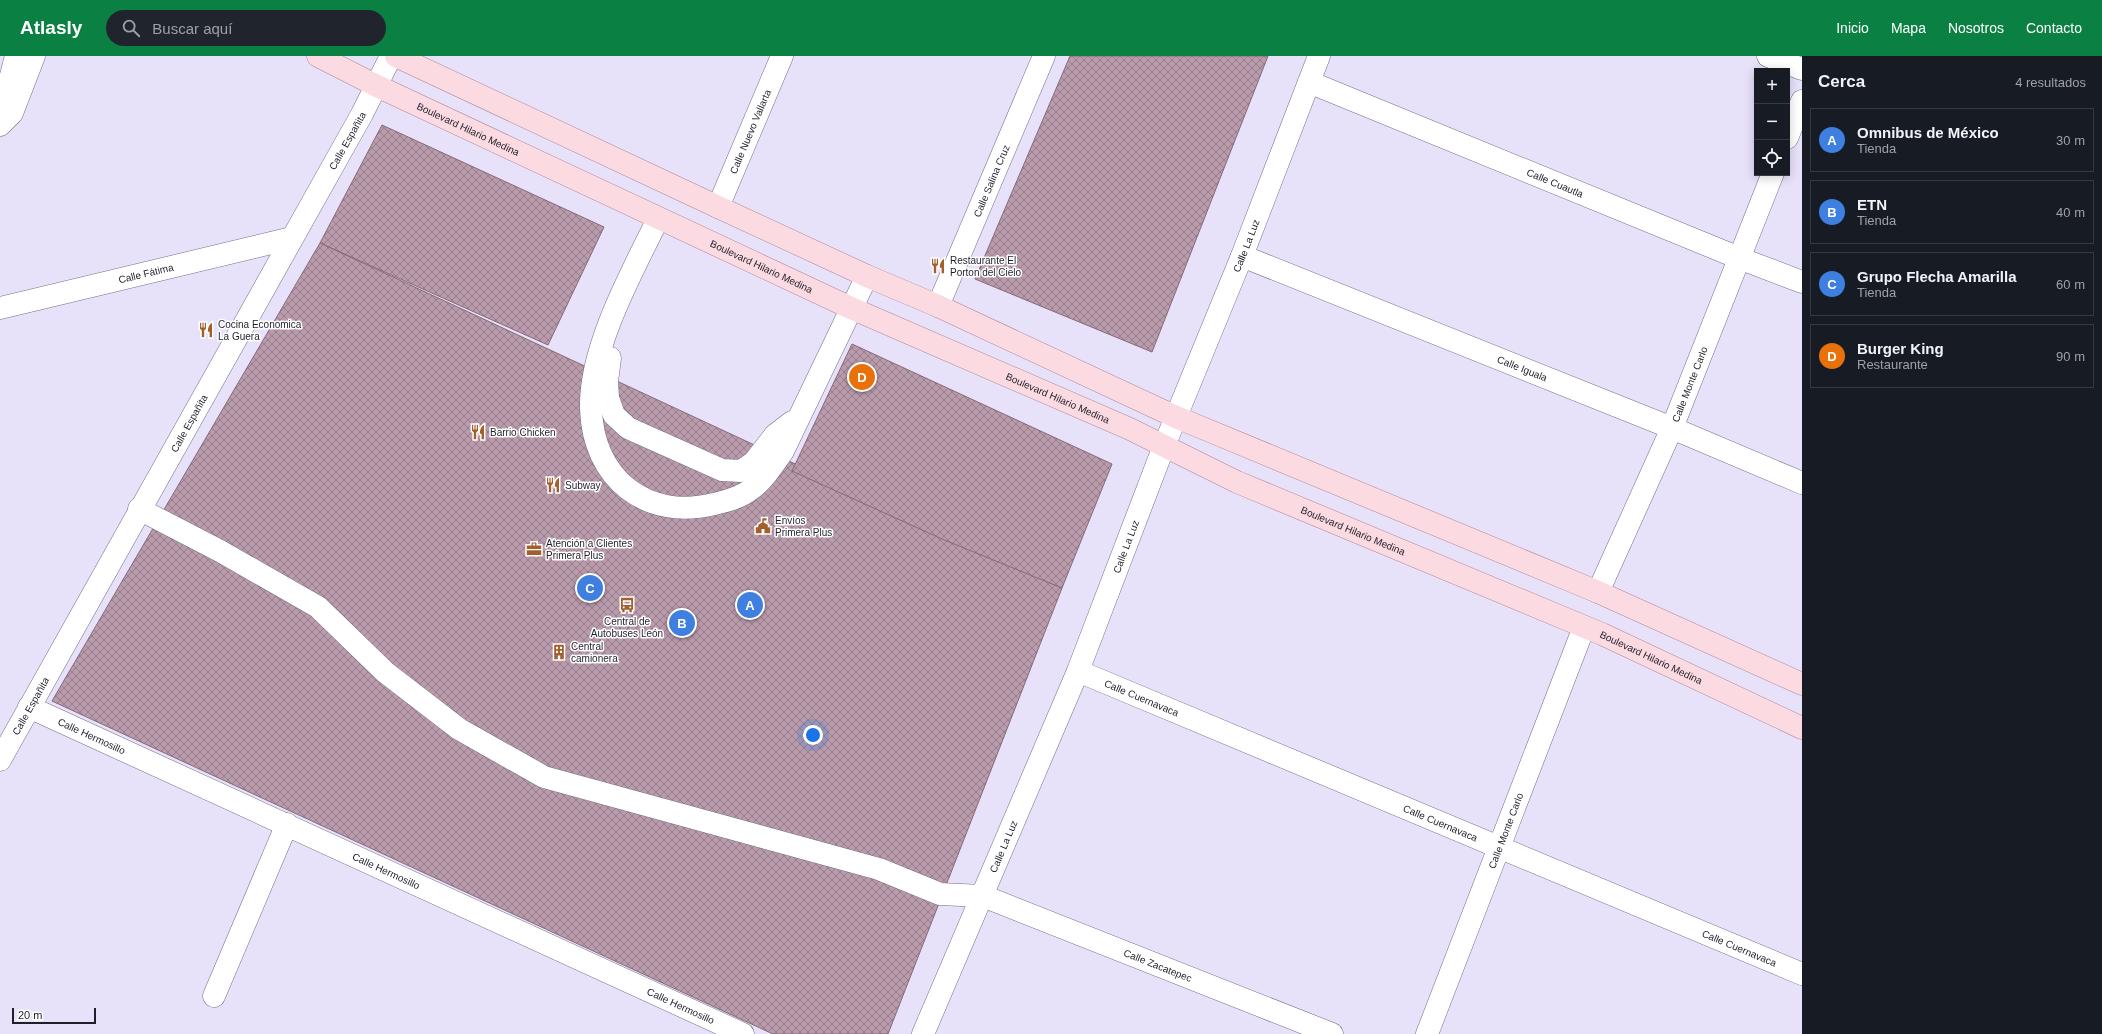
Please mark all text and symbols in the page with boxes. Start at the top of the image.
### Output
search box [106,10,386,46]
text: Atlasly [20,17,82,38]
icon: search [120,17,142,39]
text: Buscar aquí [152,20,232,37]
text: Inicio [1836,20,1869,36]
text: Mapa [1891,20,1926,36]
text: Nosotros [1948,20,2004,36]
text: Contacto [2026,20,2082,36]
map controls [1754,68,1790,176]
button: + [1754,68,1790,104]
text: Cerca [1818,72,1865,91]
text: 4 resultados [2015,75,2086,90]
street label: Calle Nuevo Vallarta [727,87,773,175]
street label: Boulevard Hilario Medina [415,100,522,158]
button: − [1754,104,1790,140]
street label: Calle Españita [327,109,368,171]
text: Omnibus de México [1857,124,1999,141]
text: A [1827,133,1837,148]
text: 30 m [2056,133,2085,148]
button: locate [1754,140,1790,176]
text: Tienda [1857,141,1896,156]
street label: Calle Salina Cruz [971,143,1011,219]
street label: Calle Cuautla [1525,166,1585,199]
text: ETN [1857,196,1887,213]
text: B [1827,205,1837,220]
text: 40 m [2056,205,2085,220]
text: Tienda [1857,213,1896,228]
street label: Calle La Luz [1231,218,1261,274]
street label: Boulevard Hilario Medina [709,237,815,295]
place label: Restaurante El Porton del Cielo [950,255,1022,278]
restaurant icon: Restaurante El Porton del Cielo [929,257,947,275]
street label: Calle Fátima [117,261,175,285]
text: Grupo Flecha Amarilla [1857,268,2017,285]
text: C [1827,277,1837,292]
text: 60 m [2056,277,2085,292]
text: Tienda [1857,285,1896,300]
place label: Cocina Economica La Guera [218,319,302,342]
restaurant icon: Cocina Economica La Guera [197,321,215,339]
text: Burger King [1857,340,1944,357]
street label: Calle Monte Carlo [1669,345,1709,424]
text: D [1827,349,1837,364]
text: 90 m [2056,349,2085,364]
street label: Calle Iguala [1496,353,1549,383]
text: Restaurante [1857,357,1928,372]
pin: D [849,362,875,392]
street label: Boulevard Hilario Medina [1004,370,1112,425]
street label: Calle Españita [168,392,209,454]
restaurant icon: Barrio Chicken [469,423,487,441]
place label: Barrio Chicken [490,427,556,438]
restaurant icon: Subway [544,476,562,494]
place label: Subway [565,480,601,491]
street label: Boulevard Hilario Medina [1299,504,1407,557]
place label: Envíos Primera Plus [775,515,832,538]
public building icon: Envíos Primera Plus [754,517,772,535]
street label: Calle La Luz [1111,519,1141,574]
place label: Atención a Clientes Primera Plus [546,538,632,561]
office icon: Atención a Clientes Primera Plus [525,540,543,558]
pin: C [577,573,603,603]
pin: A [737,590,763,620]
bus stop icon: Central de Autobuses León [618,596,636,614]
pin: B [669,608,695,638]
place label: Central de Autobuses León [591,616,663,639]
street label: Boulevard Hilario Medina [1598,628,1705,686]
place label: Central camionera [571,641,618,664]
building icon: Central camionera [550,643,568,661]
street label: Calle Españita [10,675,51,737]
street label: Calle Cuernavaca [1103,677,1181,718]
street label: Calle Hermosillo [56,716,128,756]
your location [803,725,823,745]
street label: Calle Monte Carlo [1486,791,1525,870]
street label: Calle Cuernavaca [1402,802,1480,843]
street label: Calle La Luz [987,819,1019,874]
street label: Calle Hermosillo [351,850,422,891]
street label: Calle Cuernavaca [1701,927,1779,968]
street label: Calle Zacatepec [1122,947,1194,984]
street label: Calle Hermosillo [645,985,717,1026]
scale bar [12,1006,96,1025]
text: 20 m [18,1009,42,1021]

